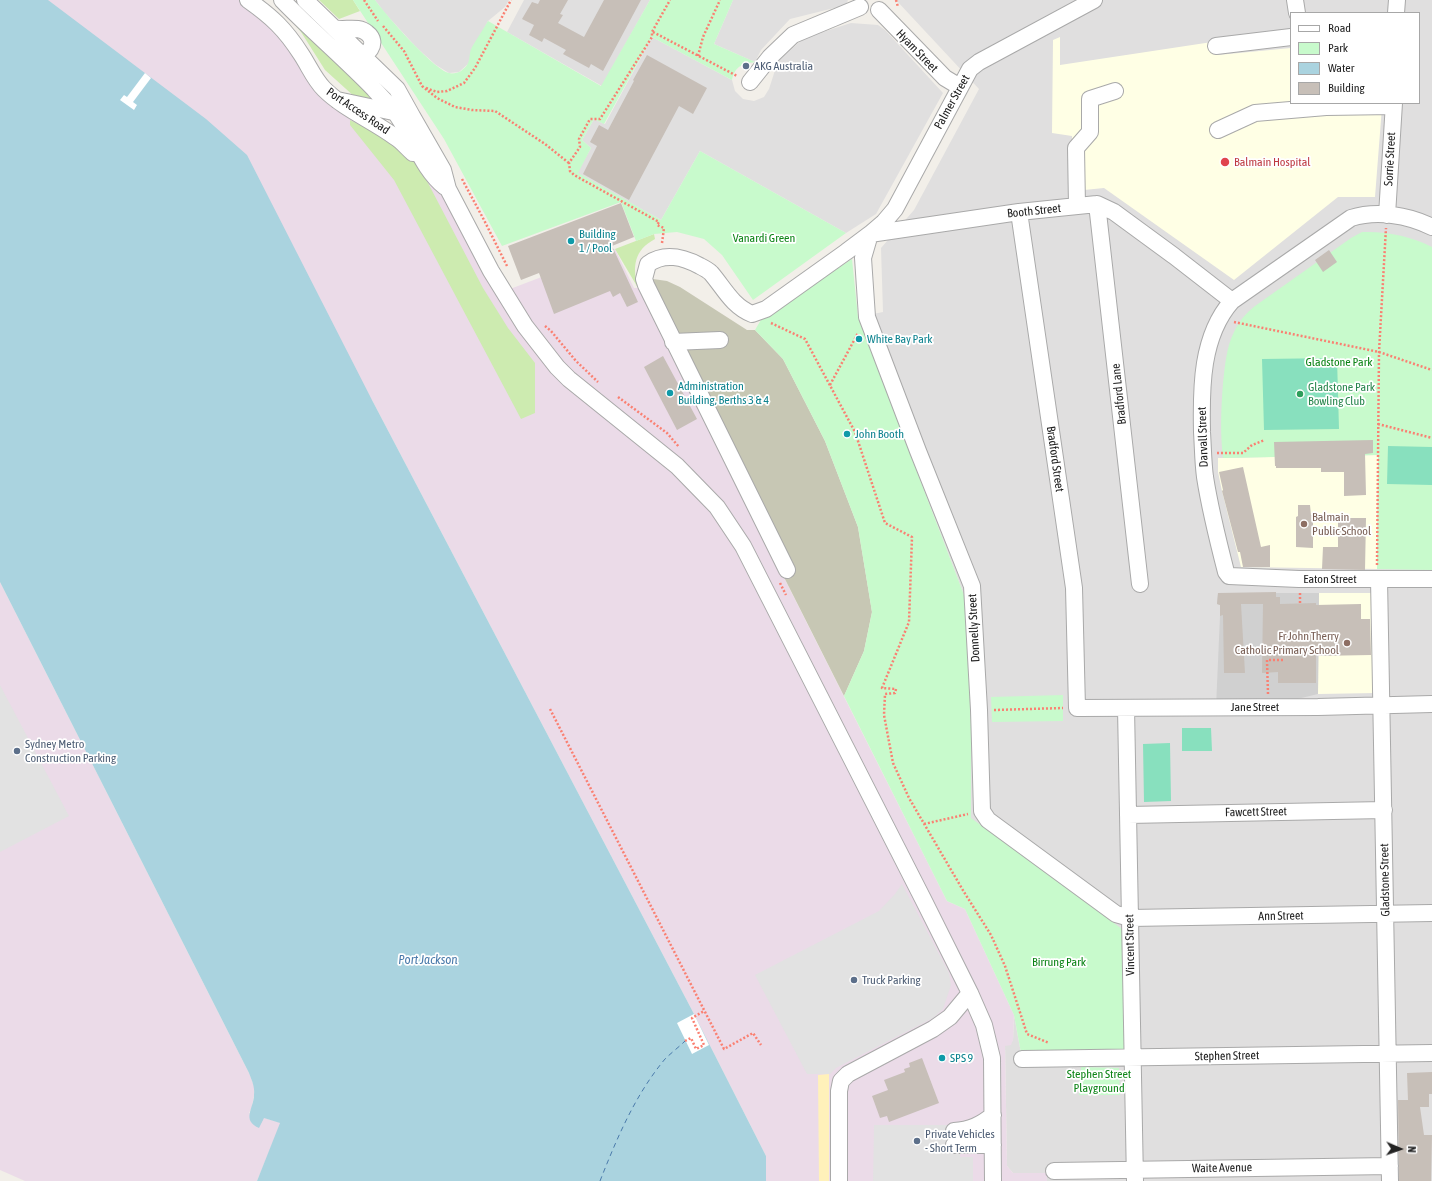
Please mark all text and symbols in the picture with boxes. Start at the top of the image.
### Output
legend [1290,12,1420,104]
text: Road [1328,21,1351,35]
street label: Hyam Street [893,27,941,75]
text: Park [1328,41,1348,55]
place label: AKG Australia [754,59,813,73]
marker: AKG Australia [741,61,751,71]
text: Water [1328,61,1354,75]
street label: Palmer Street [931,72,973,132]
text: Building [1328,81,1365,95]
street label: Port Access Road [324,85,392,137]
street label: Sorrie Street [1381,132,1399,186]
place label: Balmain Hospital [1234,155,1310,169]
marker: Balmain Hospital [1219,156,1231,168]
street label: Booth Street [1006,201,1062,221]
place label: Building 1 / Pool [579,227,616,255]
park label: Vanardi Green [733,231,795,245]
marker: Building 1 / Pool [566,236,576,246]
place label: White Bay Park [867,332,933,346]
marker: White Bay Park [854,334,864,344]
park label: Gladstone Park [1306,355,1372,369]
street label: Bradford Lane [1109,363,1129,425]
place label: Administration Building, Berths 3 & 4 [678,379,769,407]
place label: Gladstone Park Bowling Club [1308,380,1375,408]
marker: Administration Building, Berths 3 & 4 [665,388,675,398]
marker: Gladstone Park Bowling Club [1295,389,1305,399]
street label: Darvall Street [1195,406,1211,468]
street label: Bradford Street [1043,425,1067,493]
place label: John Booth [855,427,904,441]
marker: John Booth [842,429,852,439]
place label: Balmain Public School [1312,510,1371,538]
marker: Balmain Public School [1299,519,1309,529]
street label: Eaton Street [1303,572,1357,586]
street label: Donnelly Street [965,593,983,663]
place label: Fr John Therry Catholic Primary School [1235,629,1339,657]
marker: Fr John Therry Catholic Primary School [1342,638,1352,648]
street label: Jane Street [1231,700,1279,714]
place label: Sydney Metro Construction Parking [25,737,116,765]
marker: Sydney Metro Construction Parking [12,746,22,756]
street label: Fawcett Street [1225,804,1287,820]
street label: Gladstone Street [1377,843,1393,917]
street label: Ann Street [1258,908,1304,924]
street label: Vincent Street [1122,914,1138,976]
water label: Port Jackson [398,952,458,968]
park label: Birrung Park [1032,955,1086,969]
place label: Truck Parking [862,973,921,987]
marker: Truck Parking [849,975,859,985]
street label: Stephen Street [1195,1048,1259,1064]
place label: SPS 9 [950,1051,973,1065]
marker: SPS 9 [937,1053,947,1063]
park label: Stephen Street Playground [1067,1067,1131,1095]
place label: Private Vehicles - Short Term [925,1127,995,1155]
north arrow [1380,1129,1420,1169]
marker: Private Vehicles - Short Term [912,1136,922,1146]
text: N [1406,1146,1418,1153]
street label: Waite Avenue [1192,1160,1252,1176]

